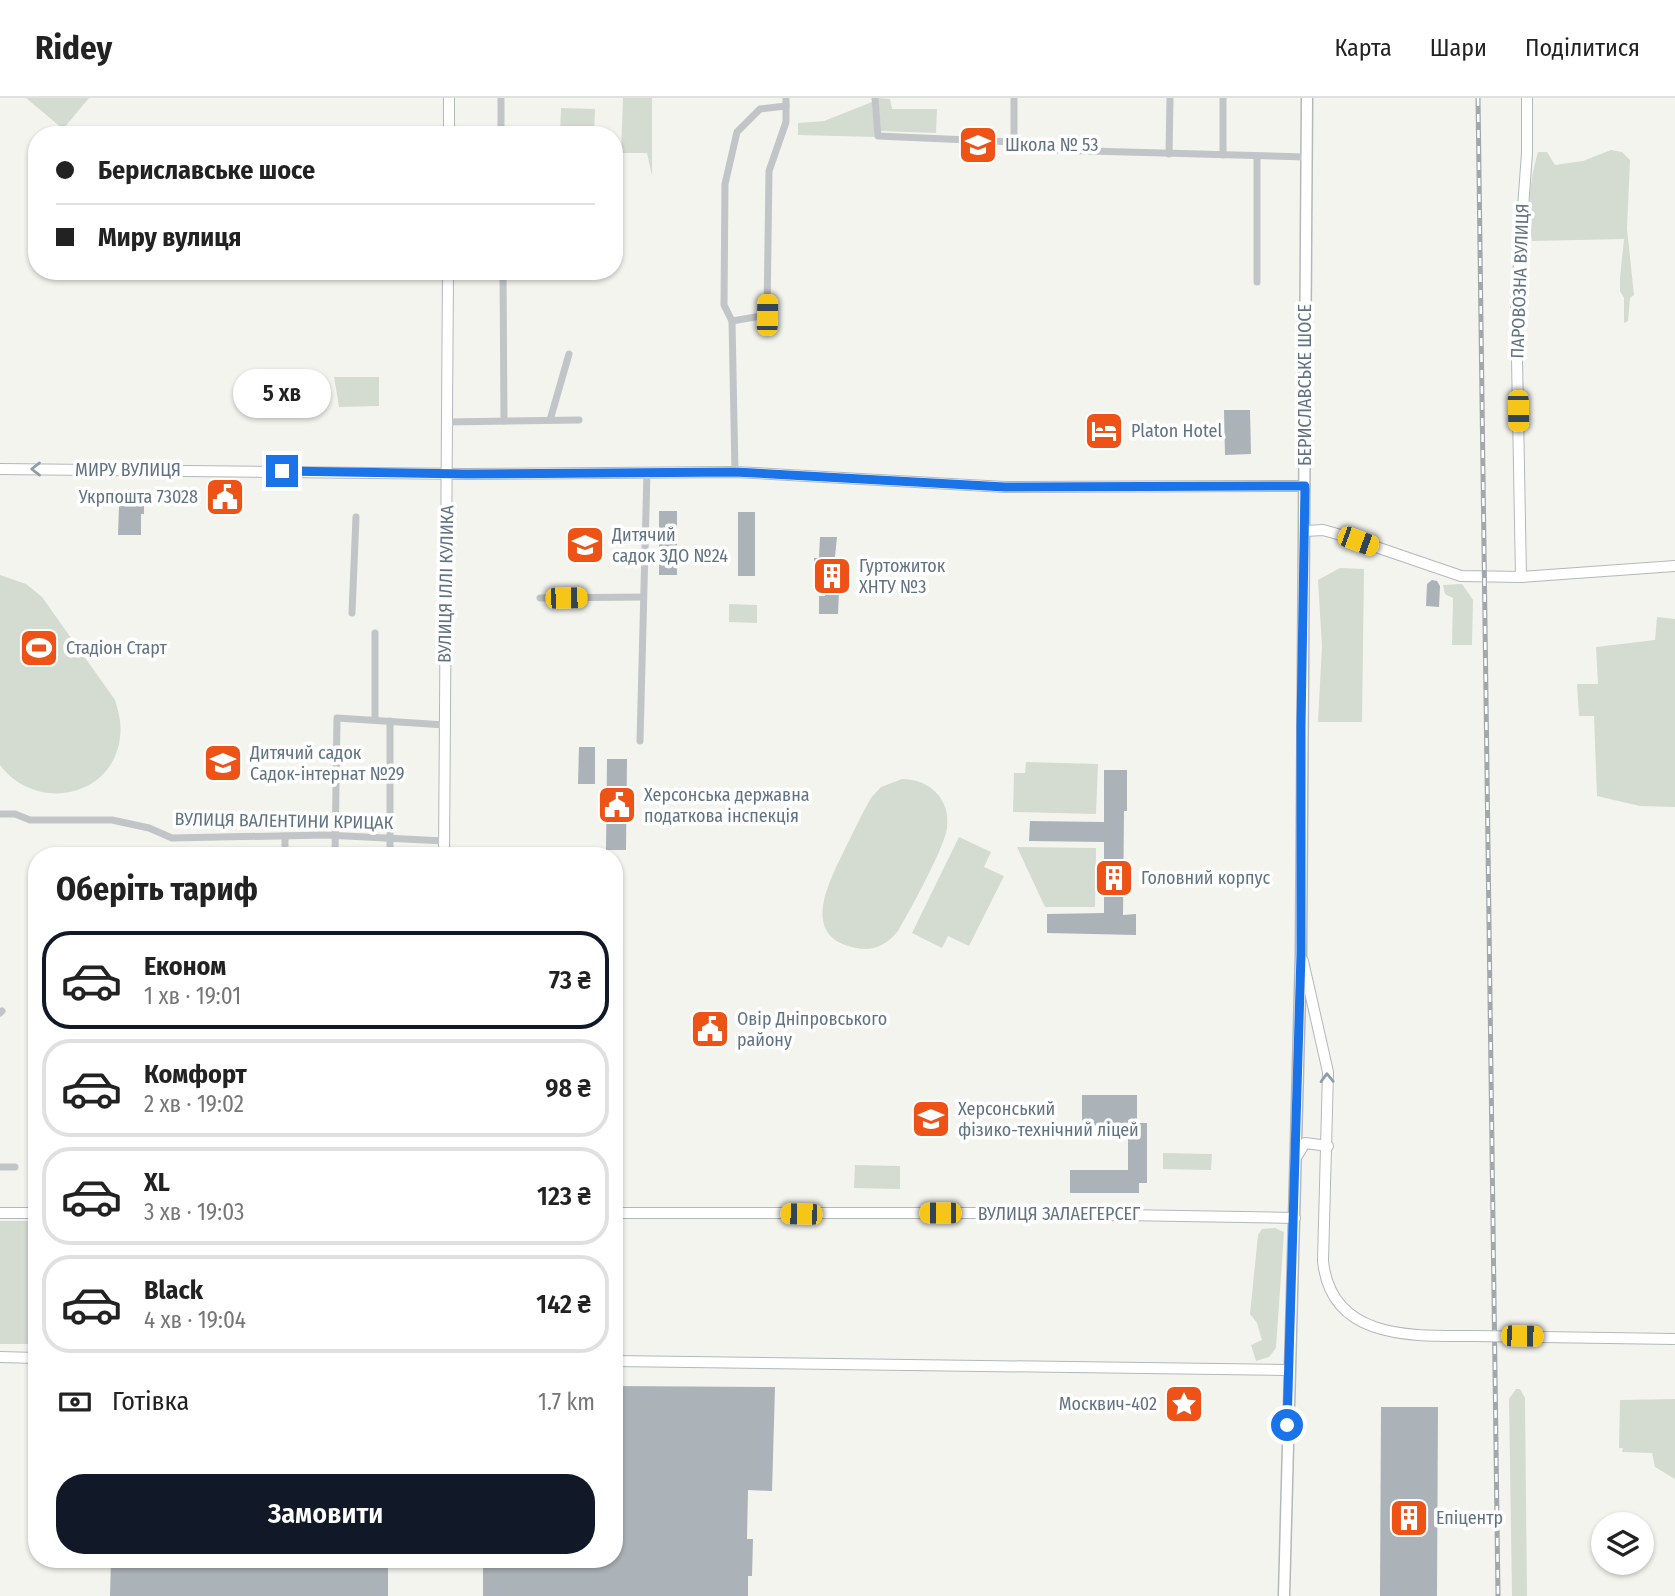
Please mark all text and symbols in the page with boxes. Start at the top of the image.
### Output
text: Ridey [35,28,112,68]
text: Карта [1334,34,1392,62]
text: Шари [1430,34,1487,62]
text: Поділитися [1525,34,1640,62]
school or university icon: Школа № 53 [957,124,999,166]
place label: Школа № 53 [1005,134,1098,156]
text: Бериславське шосе [98,155,315,186]
street label: ПАРОВОЗНА ВУЛИЦЯ [1506,203,1534,359]
text: Миру вулиця [98,222,241,253]
car [757,294,778,336]
street label: БЕРИСЛАВСЬКЕ ШОСЕ [1294,304,1316,466]
callout: 5 хв [233,370,331,418]
text: 5 хв [263,379,301,407]
car [1508,390,1529,432]
hotel icon: Platon Hotel [1083,410,1125,452]
place label: Platon Hotel [1131,420,1222,442]
route end [266,455,298,487]
street label: МИРУ ВУЛИЦЯ [75,459,181,481]
one-way arrow [30,461,41,477]
public building icon: Укрпошта 73028 [204,476,246,518]
place label: Укрпошта 73028 [78,486,198,508]
street label: ВУЛИЦЯ ІЛЛІ КУЛИКА [434,504,458,663]
school or university icon: Дитячий садок ЗДО №24 [564,524,606,566]
place label: Дитячий садок ЗДО №24 [611,524,728,567]
car [1335,524,1382,558]
building icon: Гуртожиток ХНТУ №3 [811,555,853,597]
place label: Гуртожиток ХНТУ №3 [859,555,946,598]
car [545,587,588,609]
sports icon: Стадіон Старт [18,627,60,669]
place label: Стадіон Старт [66,637,168,659]
school or university icon: Дитячий садок Садок-інтернат №29 [202,742,244,784]
place label: Дитячий садок Садок-інтернат №29 [249,742,404,785]
public building icon: Херсонська державна податкова інспекція [596,784,638,826]
place label: Херсонська державна податкова інспекція [644,784,810,827]
street label: ВУЛИЦЯ ВАЛЕНТИНИ КРИЦАК [175,808,394,834]
building icon: Головний корпус [1093,857,1135,899]
place label: Головний корпус [1141,867,1271,889]
text: Оберіть тариф [56,870,258,908]
icon: car [60,949,123,1012]
text: Економ [144,951,226,982]
text: 73 ₴ [549,965,591,996]
text: 1 хв · 19:01 [144,982,241,1010]
public building icon: Овір Дніпровського району [689,1008,731,1050]
place label: Овір Дніпровського району [737,1008,887,1051]
icon: car [60,1057,123,1120]
text: Комфорт [144,1059,247,1090]
one-way arrow [1320,1072,1335,1083]
text: 98 ₴ [545,1073,591,1104]
text: 2 хв · 19:02 [144,1090,244,1118]
school or university icon: Херсонський фізико-технічний ліцей [910,1098,952,1140]
place label: Херсонський фізико-технічний ліцей [958,1098,1139,1141]
icon: car [60,1165,123,1228]
text: XL [144,1167,170,1198]
text: 123 ₴ [537,1181,591,1212]
text: 3 хв · 19:03 [144,1198,244,1226]
car [780,1203,823,1225]
car [920,1203,962,1224]
street label: ВУЛИЦЯ ЗАЛАЕГЕРСЕГ [978,1203,1141,1225]
icon: car [60,1273,123,1336]
text: Black [144,1275,203,1306]
text: 142 ₴ [536,1289,591,1320]
text: 4 хв · 19:04 [144,1306,246,1334]
car [1501,1325,1544,1347]
icon: cash [56,1383,94,1421]
place icon: Москвич-402 [1163,1383,1205,1425]
text: Готівка [112,1386,189,1417]
text: 1.7 km [538,1388,595,1416]
place label: Москвич-402 [1059,1393,1157,1415]
route start [1271,1409,1303,1441]
button: Замовити [56,1474,595,1554]
building icon: Епіцентр [1388,1497,1430,1539]
place label: Епіцентр [1436,1507,1503,1529]
map controls [1591,1512,1654,1575]
button: layers [1591,1512,1654,1575]

